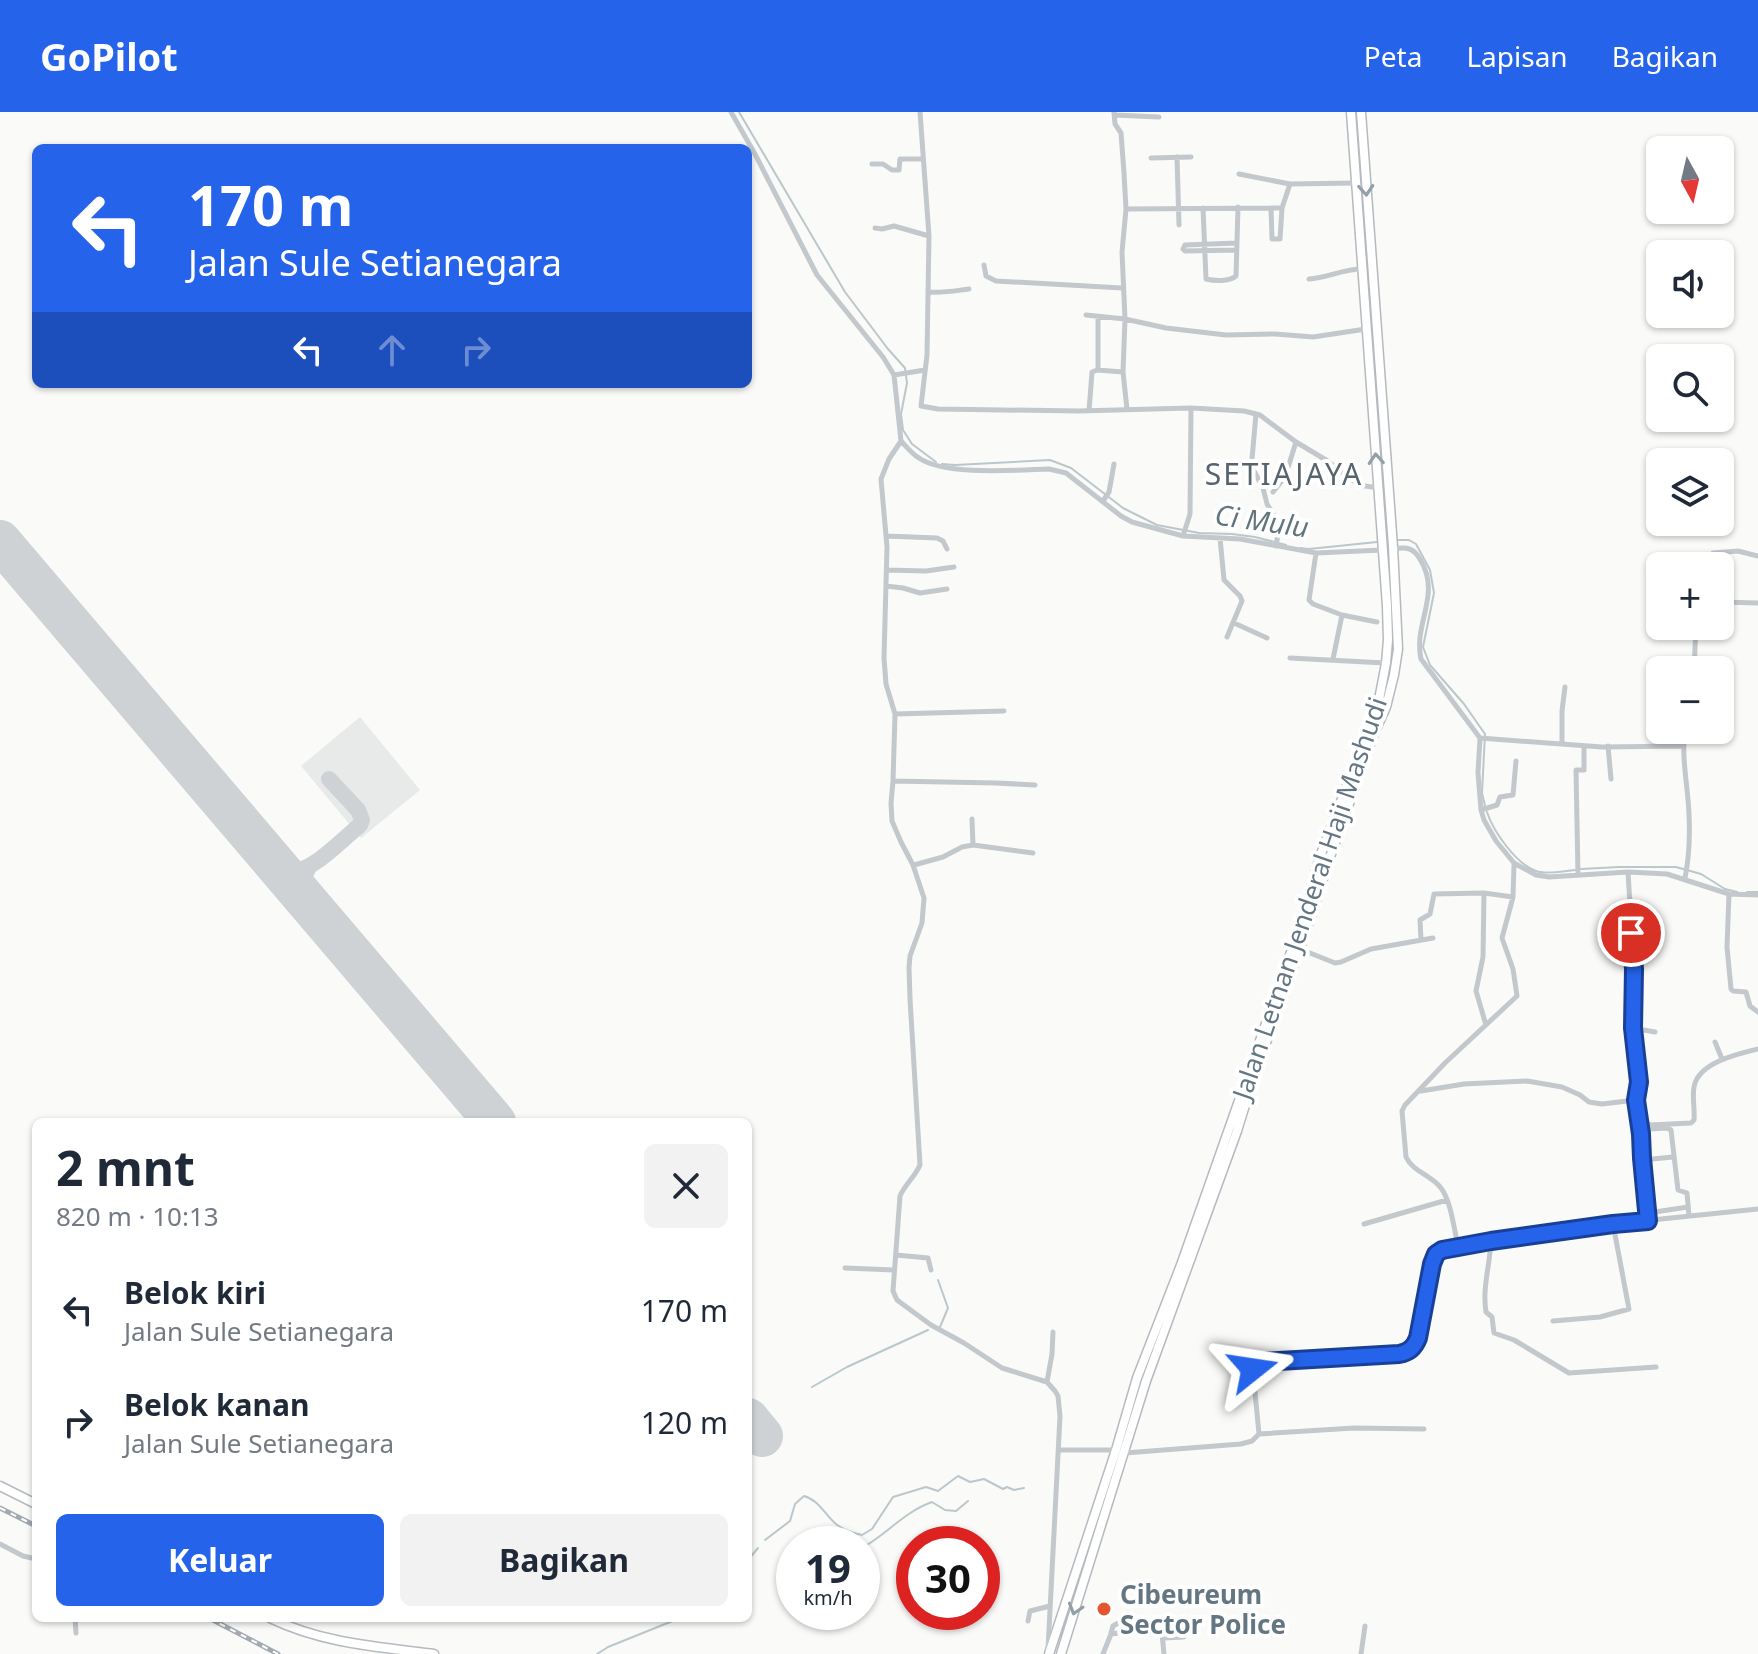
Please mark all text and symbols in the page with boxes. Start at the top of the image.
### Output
text: GoPilot [40,30,178,82]
text: Peta [1364,37,1422,75]
text: Lapisan [1466,37,1568,75]
text: Bagikan [1612,37,1718,75]
north arrow [1646,136,1734,224]
map controls [1646,136,1734,744]
text: 170 m [188,166,353,242]
icon: left [56,176,160,280]
one-way arrow [1357,184,1374,197]
text: Jalan Sule Setianegara [188,238,562,287]
button: sound [1646,240,1734,328]
icon: left [286,328,330,372]
icon: ahead [370,328,414,372]
icon: right [454,328,498,372]
button: search [1646,344,1734,432]
button: layers [1646,448,1734,536]
one-way arrow [1368,452,1385,465]
district label: SETIAJAYA [1205,453,1363,494]
water label: Ci Mulu [1213,495,1311,545]
button: + [1646,552,1734,640]
button: − [1646,656,1734,744]
street label: Jalan Letnan Jenderal Haji Mashudi [1222,692,1395,1107]
pin [1597,899,1665,967]
icon: arrive [1609,911,1653,955]
text: 2 mnt [56,1135,195,1200]
button: close [644,1144,728,1228]
text: 820 m · 10:13 [56,1198,219,1234]
text: Belok kiri [124,1272,266,1313]
icon: left [56,1288,100,1332]
text: 170 m [641,1290,728,1331]
text: Jalan Sule Setianegara [124,1313,394,1349]
position arrow [1211,1327,1295,1411]
text: Belok kanan [124,1384,310,1425]
icon: right [56,1400,100,1444]
text: 120 m [641,1402,728,1443]
text: Jalan Sule Setianegara [124,1425,394,1461]
button: Keluar [56,1514,384,1606]
button: Bagikan [400,1514,728,1606]
speed limit sign: 30 [896,1526,1000,1630]
text: 19 [805,1540,851,1595]
place label: Cibeureum Sector Police [1120,1576,1286,1642]
text: km/h [803,1584,853,1611]
marker: Cibeureum Sector Police [1095,1600,1113,1618]
one-way arrow [1068,1602,1084,1615]

